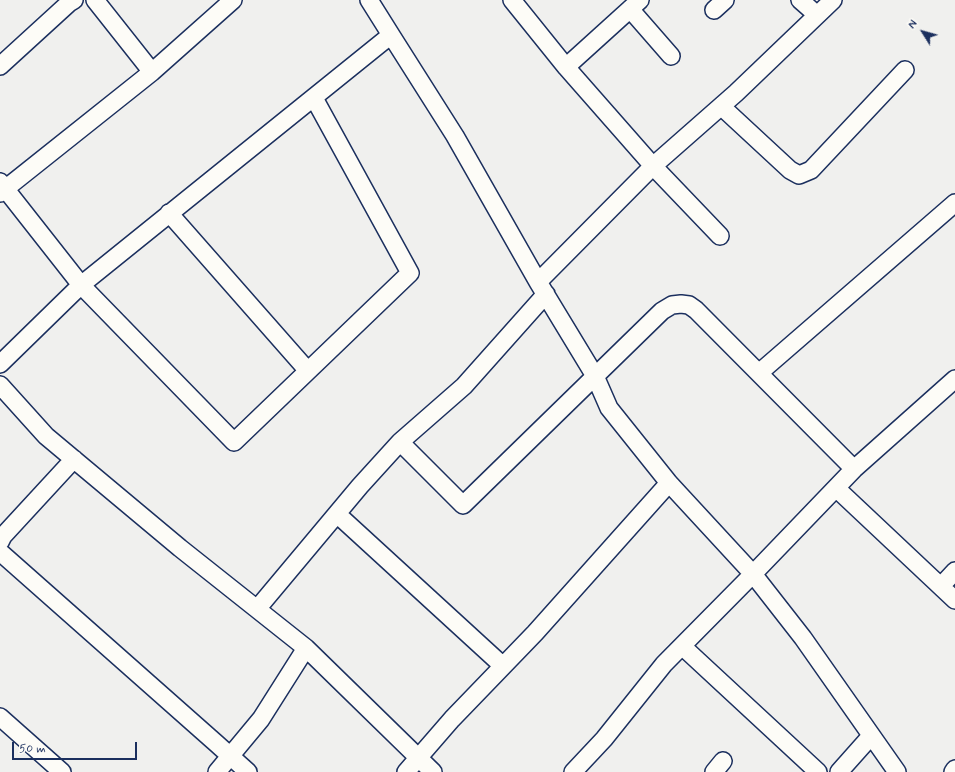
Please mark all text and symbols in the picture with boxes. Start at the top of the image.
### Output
north arrow [903,12,943,52]
text: N [906,18,921,32]
scale bar [14,734,139,760]
text: 50 m [19,741,46,757]

